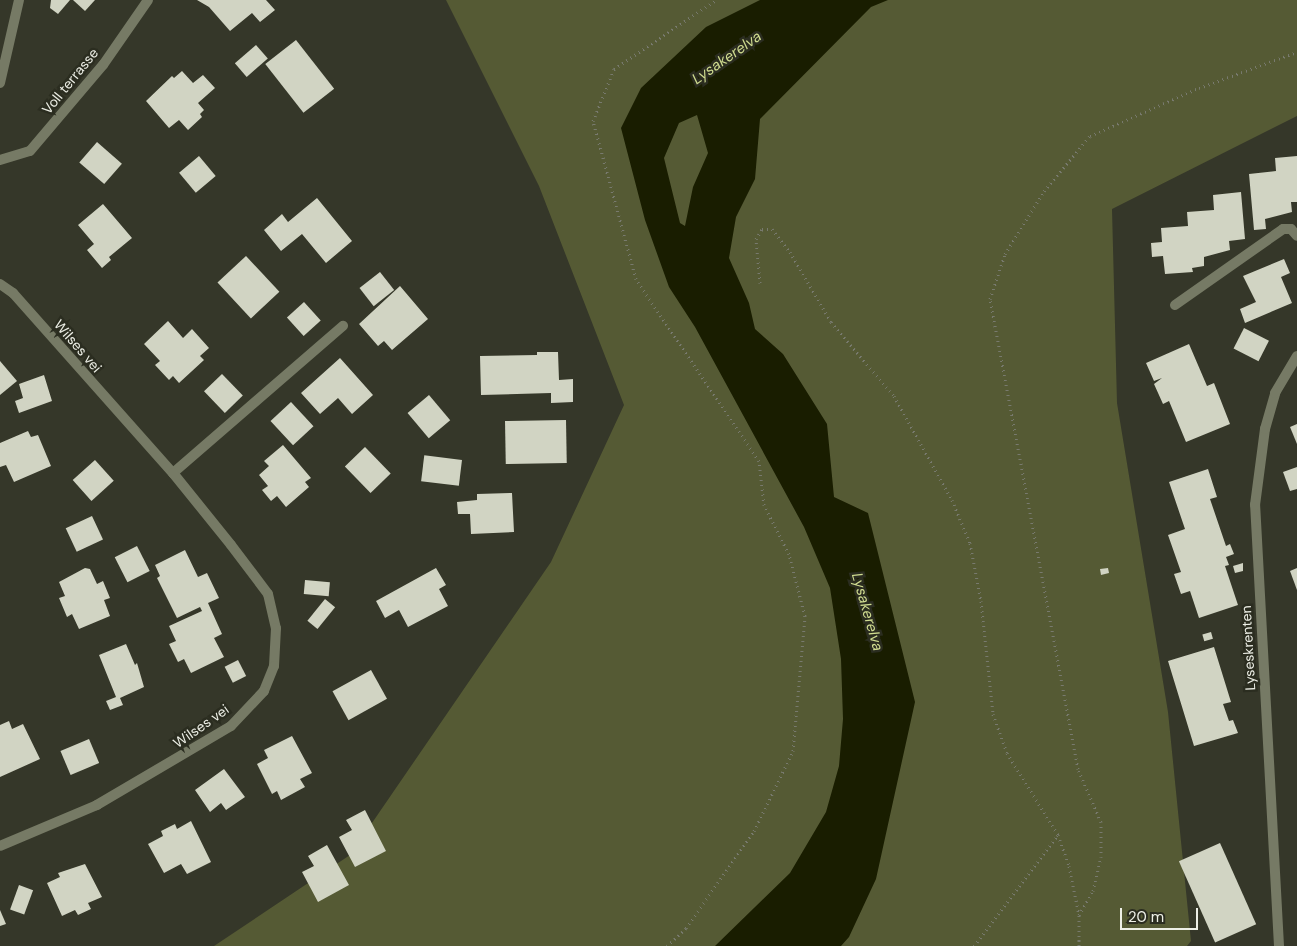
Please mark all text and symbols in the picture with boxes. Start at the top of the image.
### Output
water label: Lysakerelva [689,28,765,88]
street label: Voll terrasse [38,45,102,117]
street label: Wilses vei [51,316,105,376]
water label: Lysakerelva [847,571,887,653]
street label: Lyseskrenten [1237,605,1259,691]
street label: Wilses vei [170,701,232,751]
scale bar [1122,898,1200,930]
text: 20 m [1128,907,1164,927]

